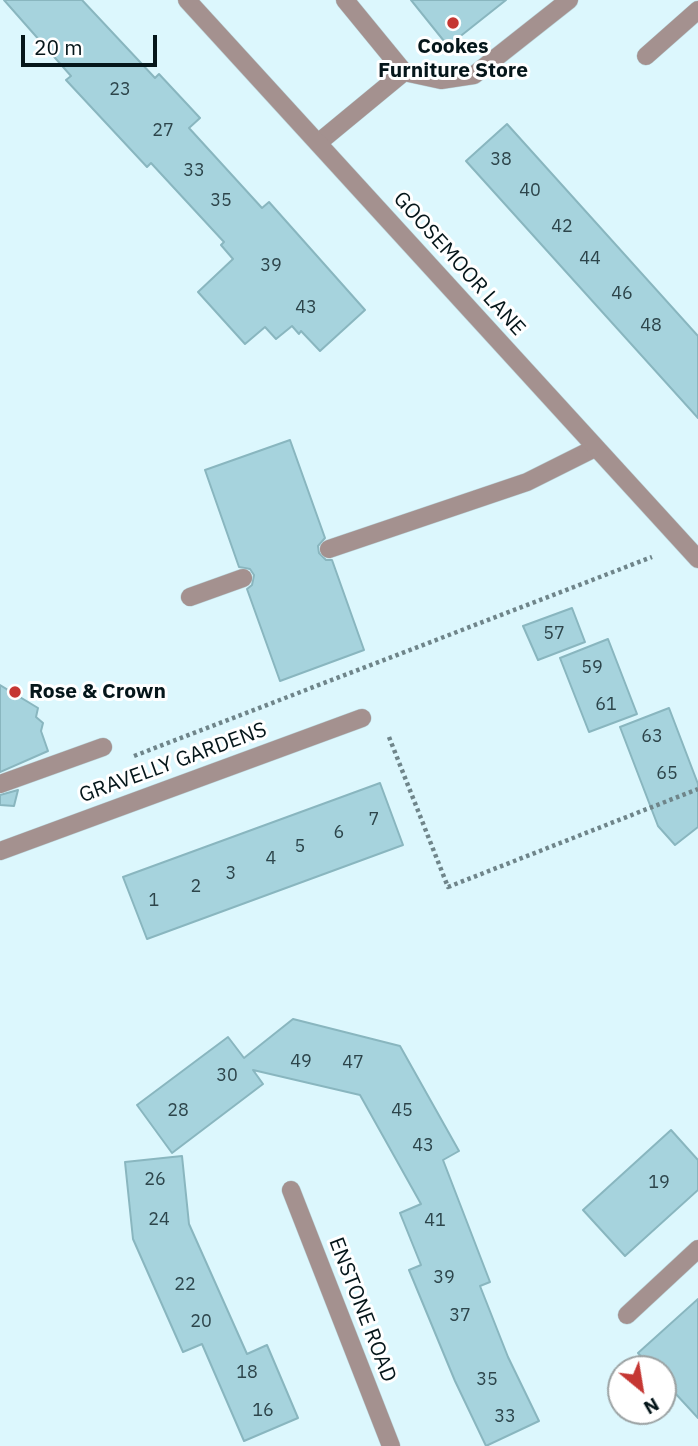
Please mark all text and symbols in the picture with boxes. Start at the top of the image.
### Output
marker: Cookes Furniture Store [445,15,461,31]
scale bar [24,21,161,65]
text: 20 m [34,33,83,61]
place label: Cookes Furniture Store [378,34,528,84]
house number: 23 [109,79,131,101]
house number: 27 [152,120,174,142]
house number: 38 [490,149,512,171]
house number: 33 [183,160,205,182]
house number: 40 [519,180,541,202]
street label: GOOSEMOOR LANE [388,187,530,341]
house number: 35 [210,190,232,212]
house number: 42 [551,216,573,238]
house number: 44 [579,248,601,270]
house number: 39 [260,255,282,277]
house number: 46 [611,283,633,305]
house number: 43 [295,297,317,319]
house number: 48 [640,315,662,337]
house number: 57 [543,623,565,645]
house number: 59 [581,657,603,679]
place label: Rose & Crown [29,679,166,705]
marker: Rose & Crown [7,684,23,700]
house number: 61 [595,694,617,716]
street label: GRAVELLY GARDENS [76,717,270,809]
house number: 63 [641,726,663,748]
house number: 65 [656,763,678,785]
house number: 7 [369,809,379,831]
house number: 6 [334,822,344,844]
house number: 5 [295,836,305,858]
house number: 4 [266,848,276,870]
house number: 3 [226,863,236,885]
house number: 2 [191,876,201,898]
house number: 1 [149,890,159,912]
house number: 49 [290,1051,312,1073]
house number: 47 [342,1052,364,1074]
house number: 30 [216,1065,238,1087]
house number: 28 [167,1100,189,1122]
house number: 45 [391,1100,413,1122]
house number: 43 [412,1135,434,1157]
house number: 26 [144,1169,166,1191]
house number: 19 [648,1172,670,1194]
house number: 24 [148,1209,170,1231]
house number: 41 [424,1210,446,1232]
street label: ENSTONE ROAD [323,1234,401,1386]
house number: 39 [433,1267,455,1289]
house number: 22 [174,1274,196,1296]
house number: 37 [449,1305,471,1327]
house number: 20 [190,1311,212,1333]
north arrow [607,1355,677,1425]
house number: 18 [236,1362,258,1384]
house number: 35 [476,1369,498,1391]
text: N [640,1393,663,1420]
house number: 16 [252,1400,274,1422]
house number: 33 [494,1406,516,1428]

